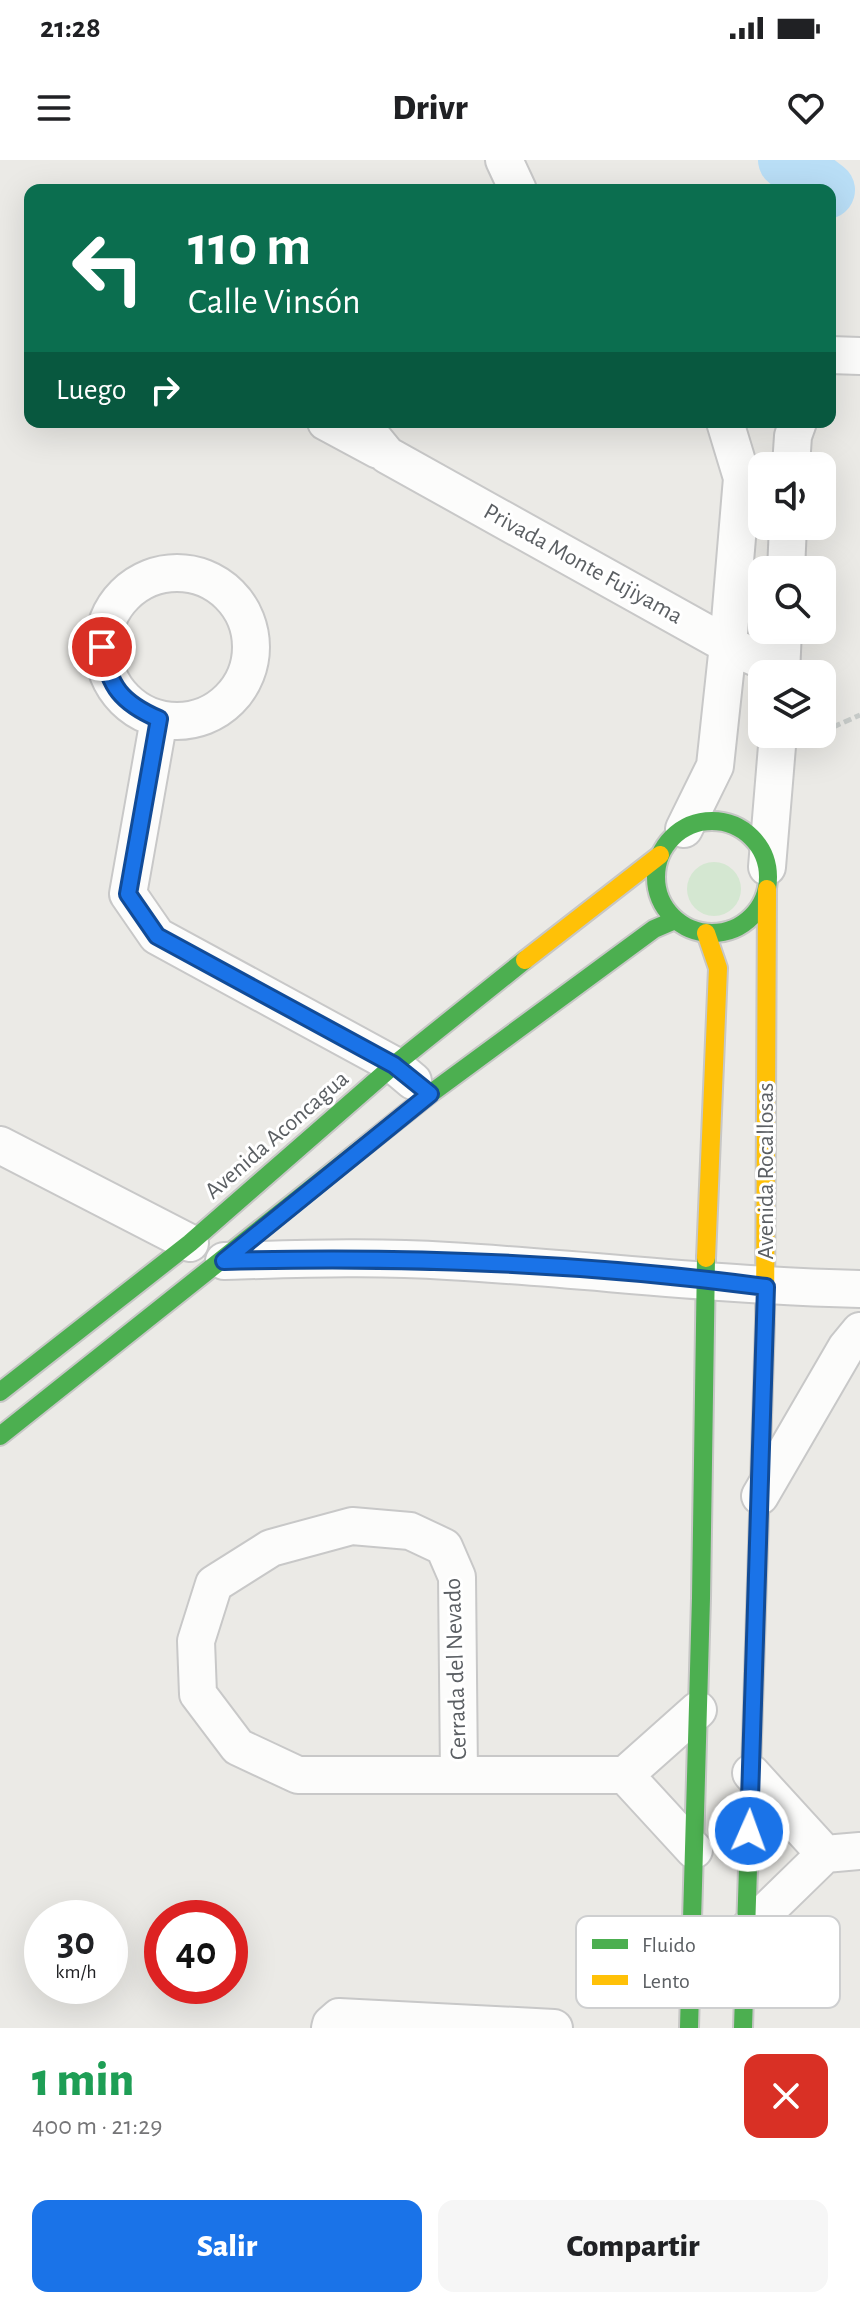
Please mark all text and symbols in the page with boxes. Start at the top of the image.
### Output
text: 21:28 [40,13,101,43]
icon: menu [32,86,76,130]
icon: heart [784,86,828,130]
text: Drivr [392,90,468,126]
icon: left [56,216,160,320]
text: 110 m [188,219,311,275]
text: Calle Vinsón [188,284,360,320]
icon: right [143,368,187,412]
text: Luego [56,375,127,405]
map controls [748,452,836,748]
button: sound [748,452,836,540]
street label: Privada Monte Fujiyama [479,499,687,629]
button: search [748,556,836,644]
pin [68,613,136,681]
icon: arrive [80,625,124,669]
button: layers [748,660,836,748]
street label: Avenida Aconcagua [201,1066,353,1204]
street label: Avenida Rocallosas [754,1083,778,1259]
street label: Cerrada del Nevado [441,1577,471,1761]
position arrow [707,1789,791,1873]
speed limit sign: 40 [144,1900,248,2004]
legend [576,1916,840,2008]
text: 30 [57,1922,95,1962]
text: Fluido [642,1934,696,1956]
text: km/h [55,1962,97,1982]
text: Lento [642,1970,690,1992]
button: close [744,2054,828,2138]
text: 1 min [32,2057,134,2105]
text: 400 m · 21:29 [32,2113,162,2139]
button: Salir [32,2200,422,2292]
button: Compartir [438,2200,828,2292]

